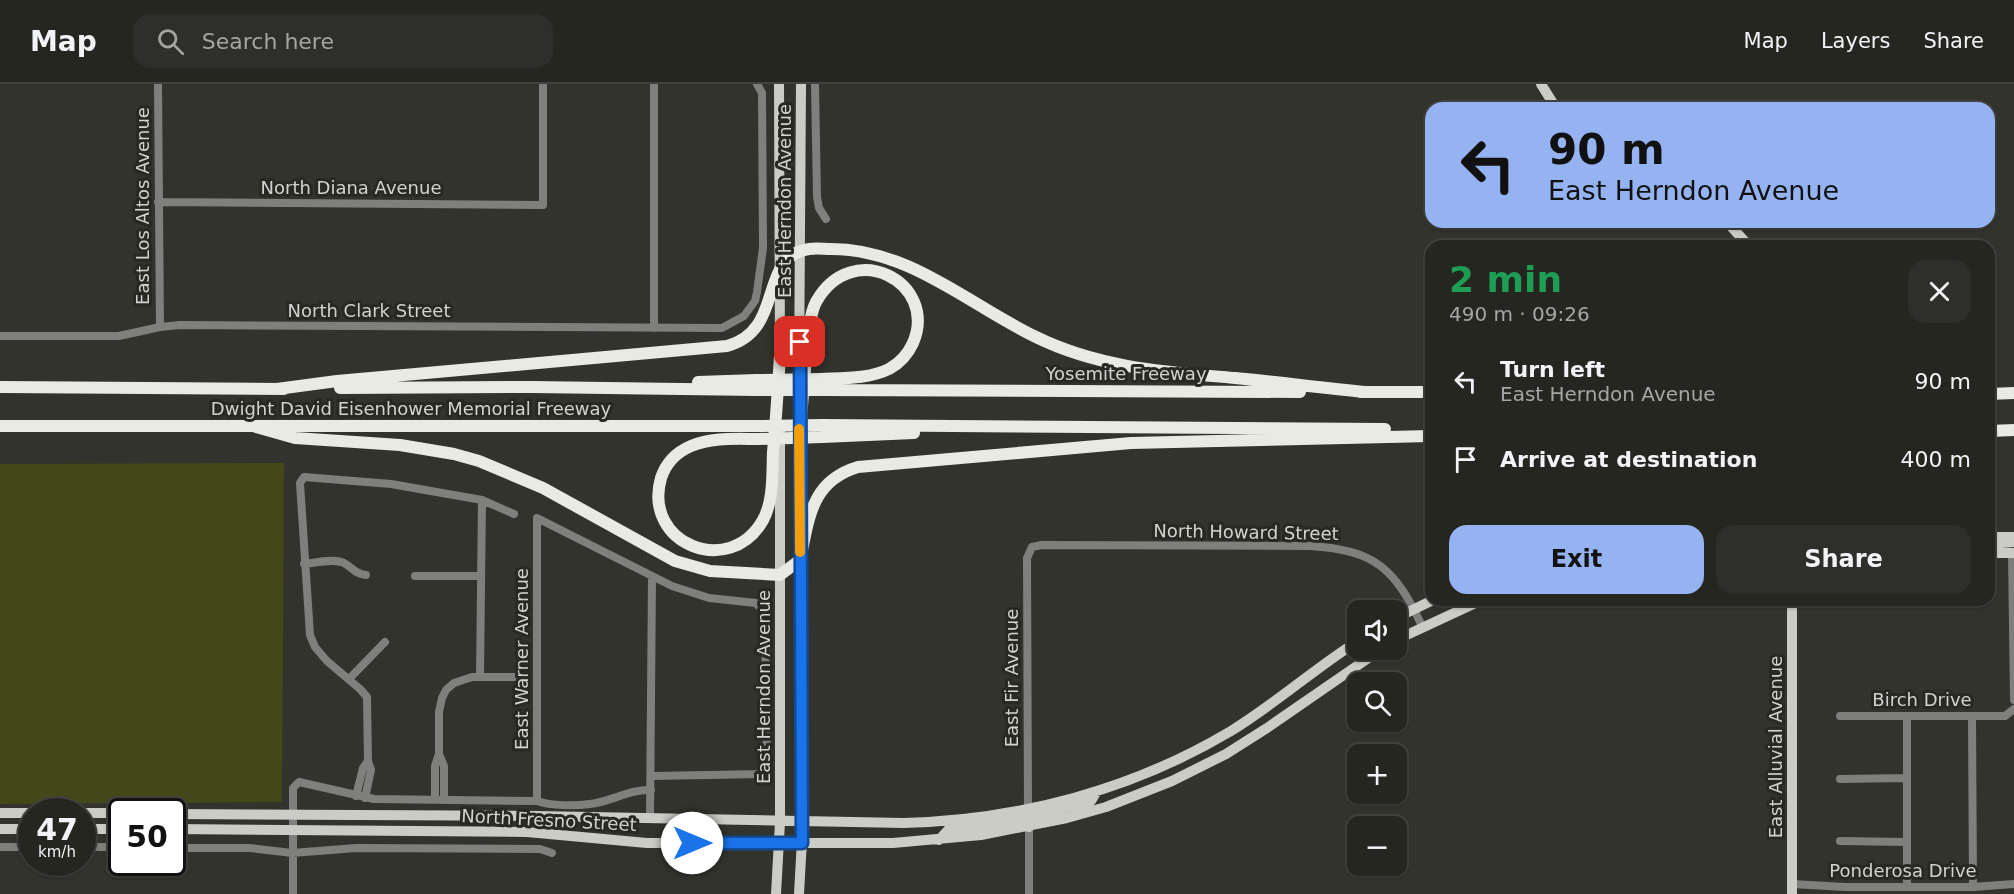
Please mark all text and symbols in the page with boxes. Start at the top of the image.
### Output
search box [133,14,553,68]
text: Map [30,25,97,58]
icon: search [154,25,187,58]
text: Search here [202,29,334,54]
text: Map [1744,29,1788,53]
text: Layers [1821,29,1890,53]
text: Share [1923,29,1984,53]
street label: East Herndon Avenue [774,104,795,298]
street label: East Los Altos Avenue [132,107,153,305]
text: 90 m [1548,125,1665,174]
icon: left [1449,126,1527,204]
text: East Herndon Avenue [1548,175,1839,206]
street label: North Diana Avenue [261,177,442,198]
text: 2 min [1449,259,1562,300]
button: close [1908,260,1971,323]
street label: North Clark Street [288,300,450,321]
text: 490 m · 09:26 [1449,302,1590,326]
pin [774,316,825,367]
icon: arrive [783,325,816,358]
text: Turn left [1500,357,1605,382]
street label: Yosemite Freeway [1044,363,1207,384]
icon: left [1449,365,1482,398]
text: 90 m [1915,369,1971,394]
text: East Herndon Avenue [1500,382,1716,406]
street label: Dwight David Eisenhower Memorial Freeway [211,398,612,419]
icon: arrive [1449,443,1482,476]
text: Arrive at destination [1500,447,1757,472]
text: 400 m [1901,447,1971,472]
street label: North Howard Street [1153,520,1339,544]
button: Exit [1449,525,1704,594]
button: Share [1716,525,1971,594]
street label: East Warner Avenue [511,568,532,750]
street label: East Herndon Avenue [753,590,774,784]
map controls [1347,600,1407,876]
button: sound [1347,600,1407,660]
street label: East Fir Avenue [1001,609,1022,747]
street label: East Alluvial Avenue [1765,656,1786,838]
button: search [1347,672,1407,732]
street label: Birch Drive [1872,689,1972,710]
button: + [1347,744,1407,804]
speed limit sign: 50 [108,798,186,876]
street label: North Fresno Street [461,805,637,835]
position arrow [660,811,724,875]
text: 47 [36,812,78,847]
button: − [1347,816,1407,876]
text: km/h [38,843,76,861]
street label: Ponderosa Drive [1829,860,1977,881]

